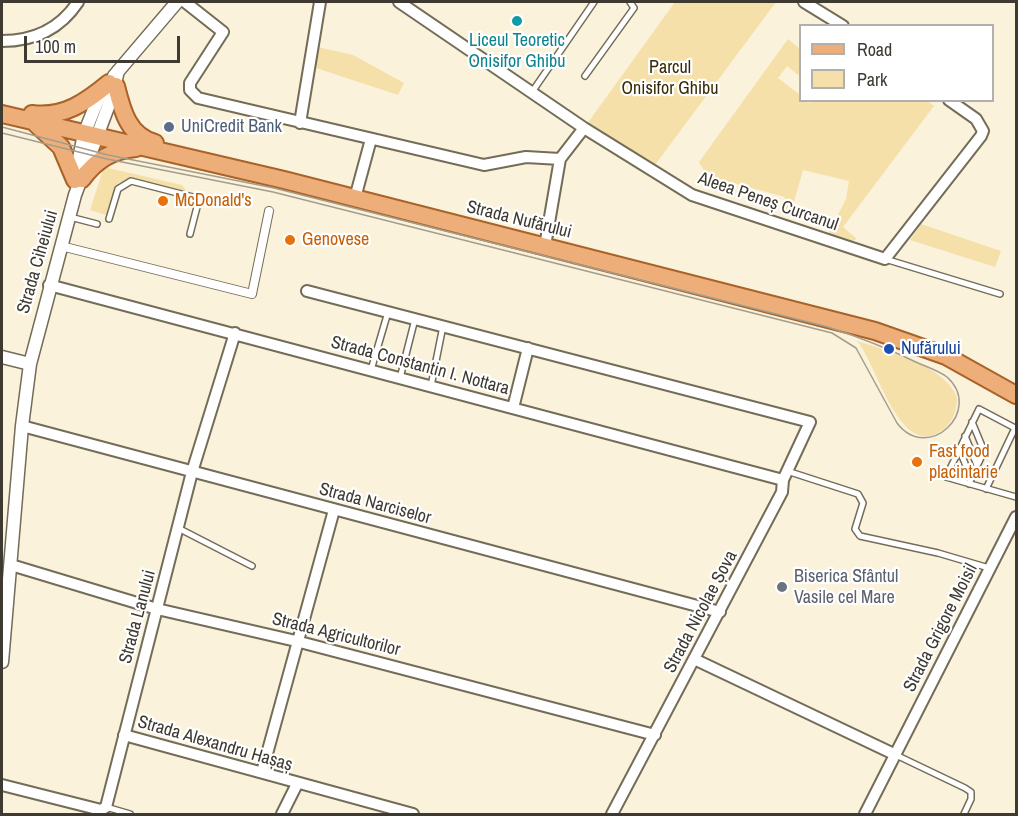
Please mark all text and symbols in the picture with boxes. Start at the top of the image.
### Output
marker: Liceul Teoretic Onisifor Ghibu [510,14,524,28]
scale bar [27,24,183,62]
legend [799,24,994,102]
place label: Liceul Teoretic Onisifor Ghibu [469,30,565,72]
text: 100 m [35,34,76,59]
text: Road [857,37,892,62]
park label: Parcul Onisifor Ghibu [622,57,718,100]
text: Park [857,67,887,92]
place label: UniCredit Bank [181,116,282,138]
marker: UniCredit Bank [162,120,176,134]
street label: Aleea Peneș Curcanul [695,168,841,236]
place label: McDonald's [175,190,252,212]
marker: McDonald's [156,194,170,208]
street label: Strada Nufărului [464,197,574,243]
street label: Strada Ciheiului [13,208,63,316]
place label: Genovese [302,229,369,251]
marker: Genovese [283,233,297,247]
street label: Strada Constantin I. Nottara [328,332,512,400]
place label: Nufărului [901,338,961,360]
marker: Nufărului [882,342,896,356]
place label: Fast food placintarie [929,441,998,484]
marker: Fast food placintarie [910,455,924,469]
street label: Strada Narciselor [317,479,433,529]
street label: Strada Nicolae Șova [660,547,742,677]
street label: Strada Grigore Moisil [899,560,983,696]
place label: Biserica Sfântul Vasile cel Mare [794,566,898,608]
street label: Strada Lanului [115,568,161,666]
marker: Biserica Sfântul Vasile cel Mare [775,580,789,594]
street label: Strada Agricultorilor [270,609,402,661]
street label: Strada Alexandru Hașaș [135,712,295,776]

